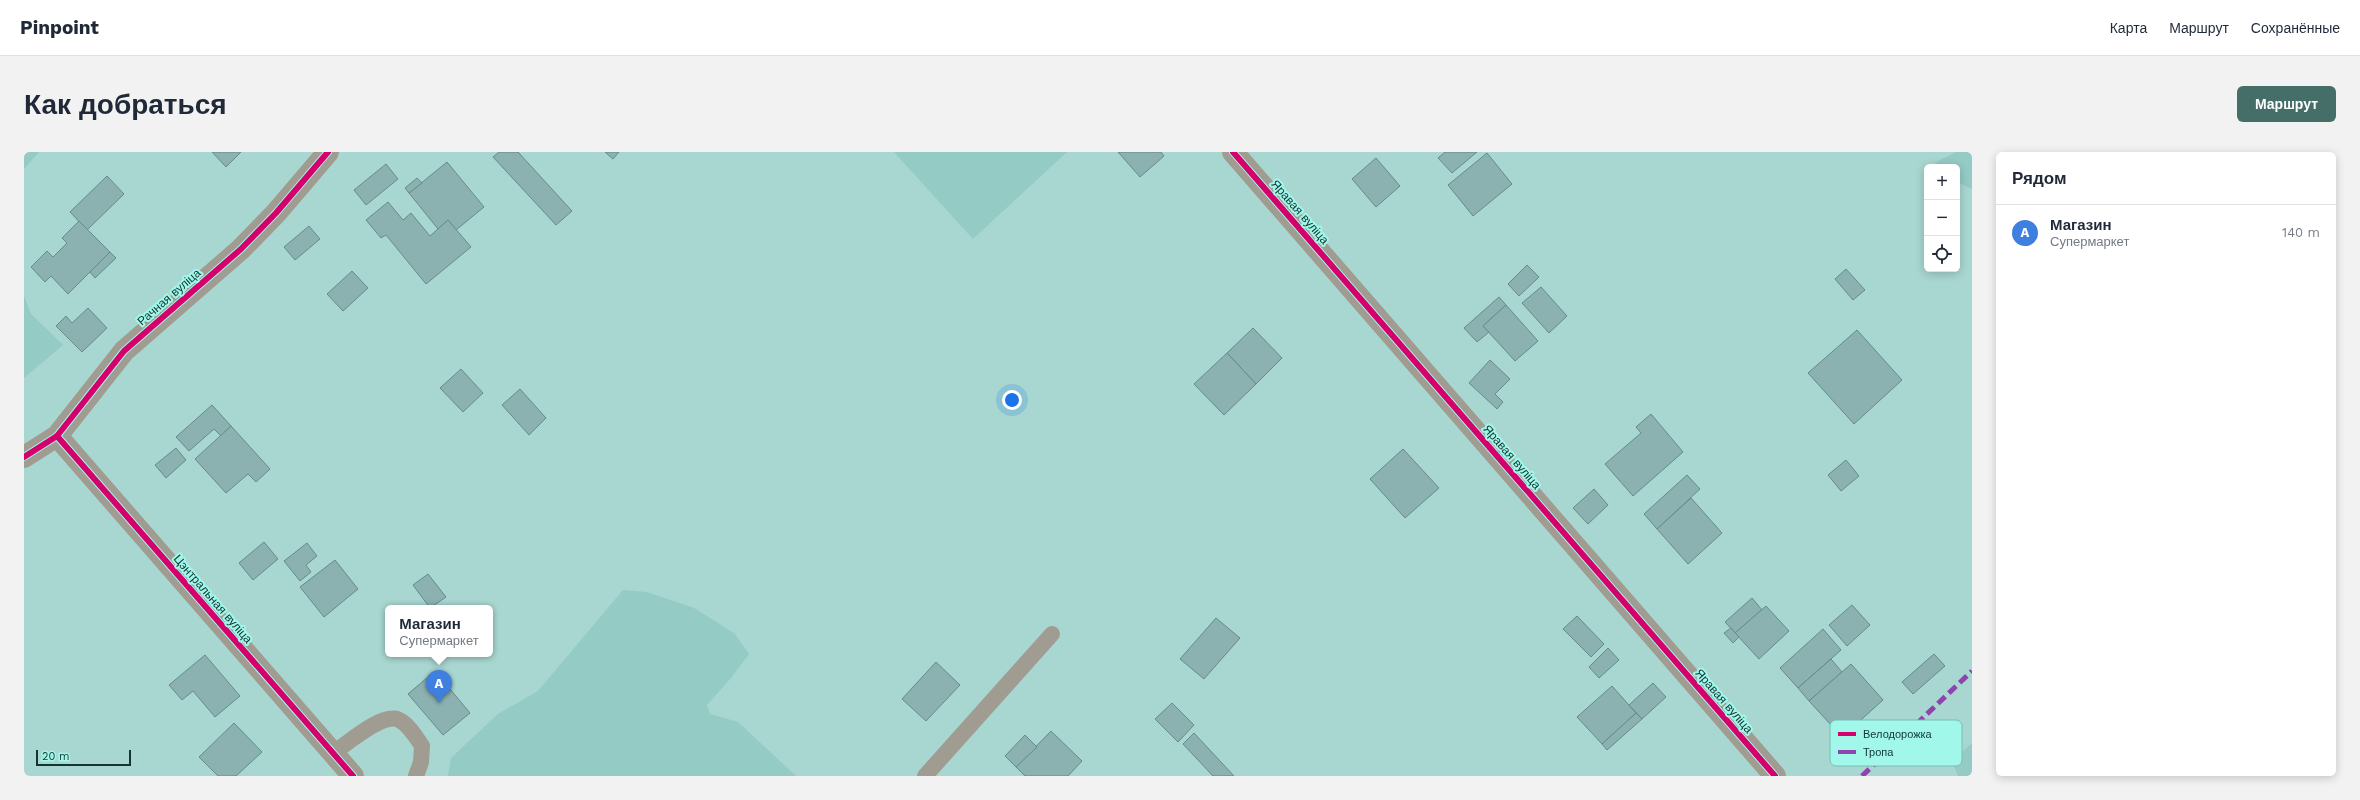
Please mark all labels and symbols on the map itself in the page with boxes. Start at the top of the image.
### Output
street label: Яравая вуліца [1268,177,1332,247]
street label: Рачная вуліца [135,266,204,328]
your location [1002,390,1022,410]
street label: Яравая вуліца [1480,422,1544,492]
street label: Цэнтральная вуліца [171,552,255,646]
street label: Яравая вуліца [1692,666,1756,736]
pin: A [426,670,452,703]
legend [1830,720,1962,766]
text: Велодорожка [1863,728,1933,741]
text: Тропа [1863,746,1894,759]
scale bar [36,748,131,767]

